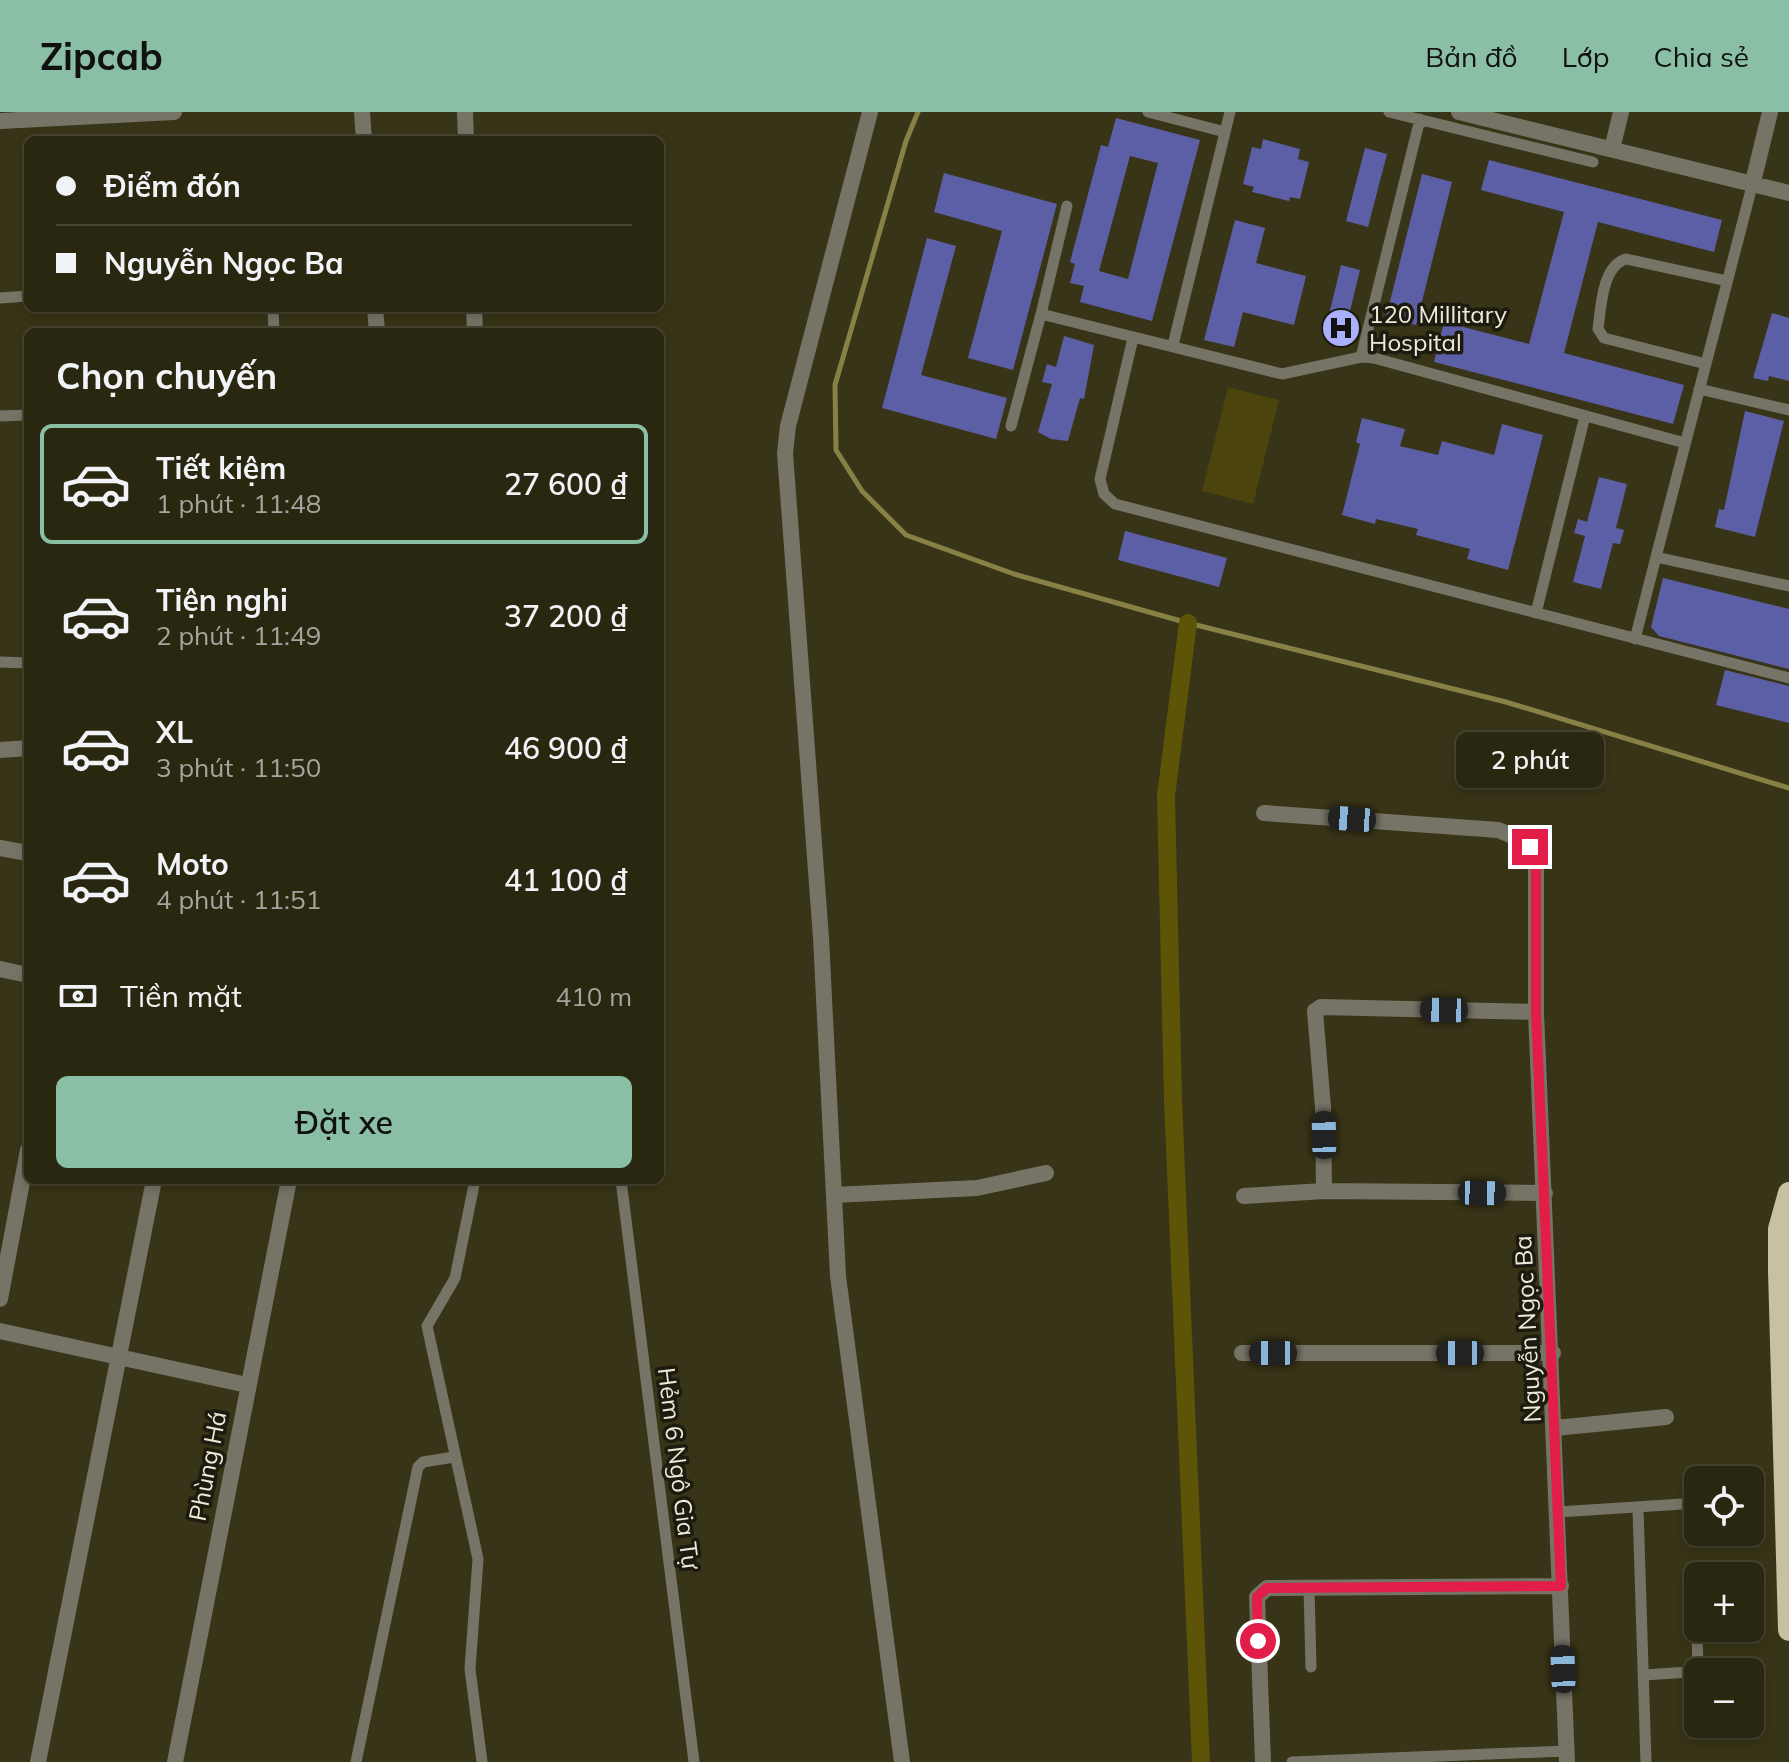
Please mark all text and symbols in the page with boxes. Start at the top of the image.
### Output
text: Zipcab [40,32,163,80]
text: Bản đồ [1425,39,1518,74]
text: Lớp [1562,39,1610,74]
text: Chia sẻ [1654,39,1749,74]
text: Điểm đón [104,167,241,205]
text: Nguyễn Ngọc Ba [104,244,344,282]
place label: 120 Millitary Hospital [1369,299,1507,357]
hospital icon: 120 Millitary Hospital [1320,307,1362,349]
text: Chọn chuyến [56,353,277,398]
icon: car [60,448,132,520]
text: Tiết kiệm [156,449,286,487]
text: 27 600 ₫ [504,465,628,503]
text: 1 phút · 11:48 [156,487,321,520]
icon: car [60,580,132,652]
text: Tiện nghi [156,581,288,619]
text: 37 200 ₫ [504,597,628,635]
text: 2 phút · 11:49 [156,619,321,652]
icon: car [60,712,132,784]
text: XL [156,713,193,751]
text: 46 900 ₫ [504,729,628,767]
callout: 2 phút [1456,731,1604,787]
text: 2 phút [1491,743,1569,776]
text: 3 phút · 11:50 [156,751,321,784]
car [1327,805,1377,833]
route end [1512,829,1548,865]
icon: car [60,844,132,916]
text: Moto [156,845,229,883]
text: 41 100 ₫ [504,861,628,899]
text: 4 phút · 11:51 [156,883,321,916]
icon: cash [56,974,100,1018]
text: Tiền mặt [120,977,242,1015]
text: 410 m [556,980,632,1013]
car [1420,998,1468,1022]
button: Đặt xe [56,1076,632,1168]
car [1312,1111,1336,1159]
car [1458,1181,1506,1205]
street label: Nguyễn Ngọc Ba [1507,1235,1547,1423]
car [1249,1341,1297,1365]
car [1436,1341,1484,1365]
street label: Hẻm 6 Ngô Gia Tự [652,1366,706,1571]
street label: Phùng Há [182,1409,232,1523]
map controls [1684,1466,1764,1738]
button: locate [1684,1466,1764,1546]
button: + [1684,1562,1764,1642]
route start [1240,1623,1276,1659]
car [1550,1645,1576,1693]
button: − [1684,1658,1764,1738]

